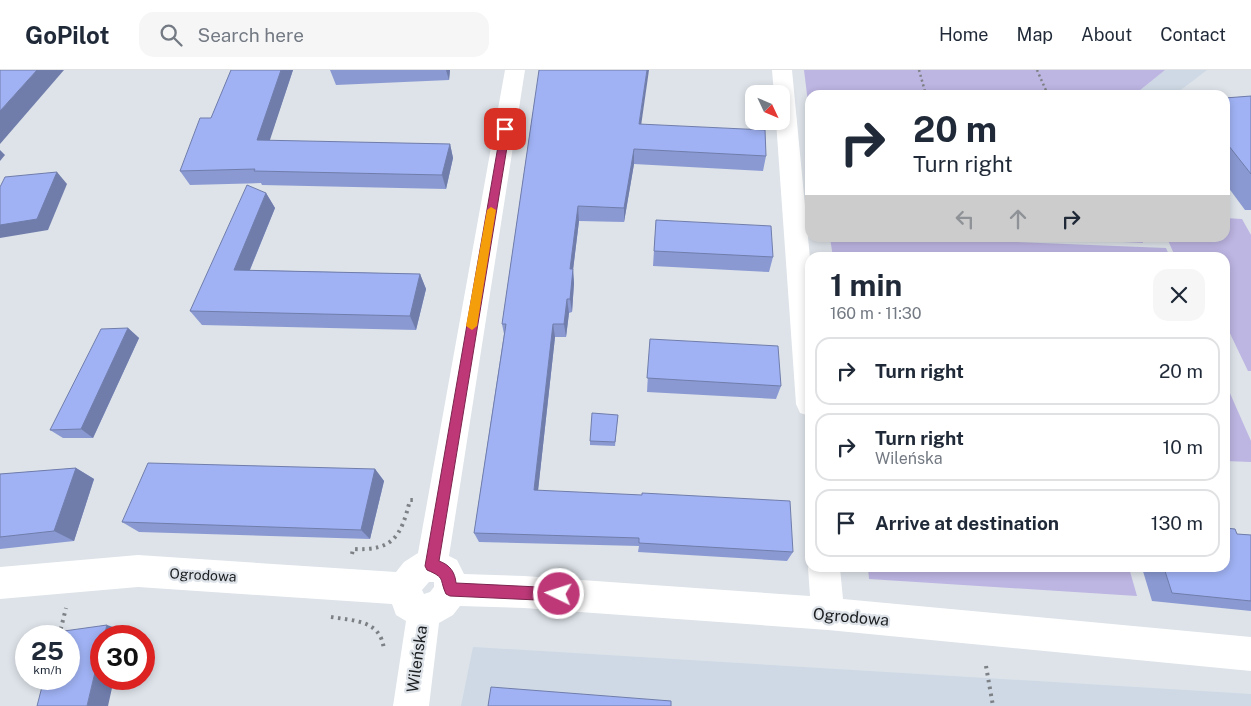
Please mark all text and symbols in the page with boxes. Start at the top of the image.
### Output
search box [139,12,489,57]
text: GoPilot [25,21,109,49]
icon: search [157,21,185,49]
text: Search here [197,24,304,46]
text: Home [939,24,989,45]
text: Map [1017,24,1053,45]
text: About [1081,24,1132,45]
text: Contact [1160,24,1226,45]
north arrow [745,85,790,130]
map controls [745,85,790,130]
pin [484,108,526,150]
text: 20 m [913,109,997,150]
icon: right [830,110,895,175]
icon: arrive [491,115,519,143]
text: Turn right [913,151,1013,177]
icon: left [951,205,979,233]
icon: ahead [1004,205,1032,233]
icon: right [1057,205,1085,233]
text: 1 min [830,267,902,303]
button: close [1153,269,1205,321]
text: 160 m · 11:30 [830,304,922,323]
icon: right [832,357,860,385]
text: Turn right [875,360,964,382]
text: 20 m [1159,360,1203,382]
text: Turn right [875,427,964,449]
icon: right [832,433,860,461]
text: 10 m [1163,436,1203,458]
text: Wileńska [875,449,943,468]
icon: arrive [832,509,860,537]
text: Arrive at destination [875,512,1059,534]
text: 130 m [1151,512,1203,534]
street label: Ogrodowa [169,565,237,585]
position arrow [532,567,584,619]
street label: Ogrodowa [812,604,890,630]
street label: Wileńska [403,624,431,694]
speed limit sign: 30 [90,625,155,690]
text: 25 [31,636,64,666]
text: km/h [33,663,62,677]

